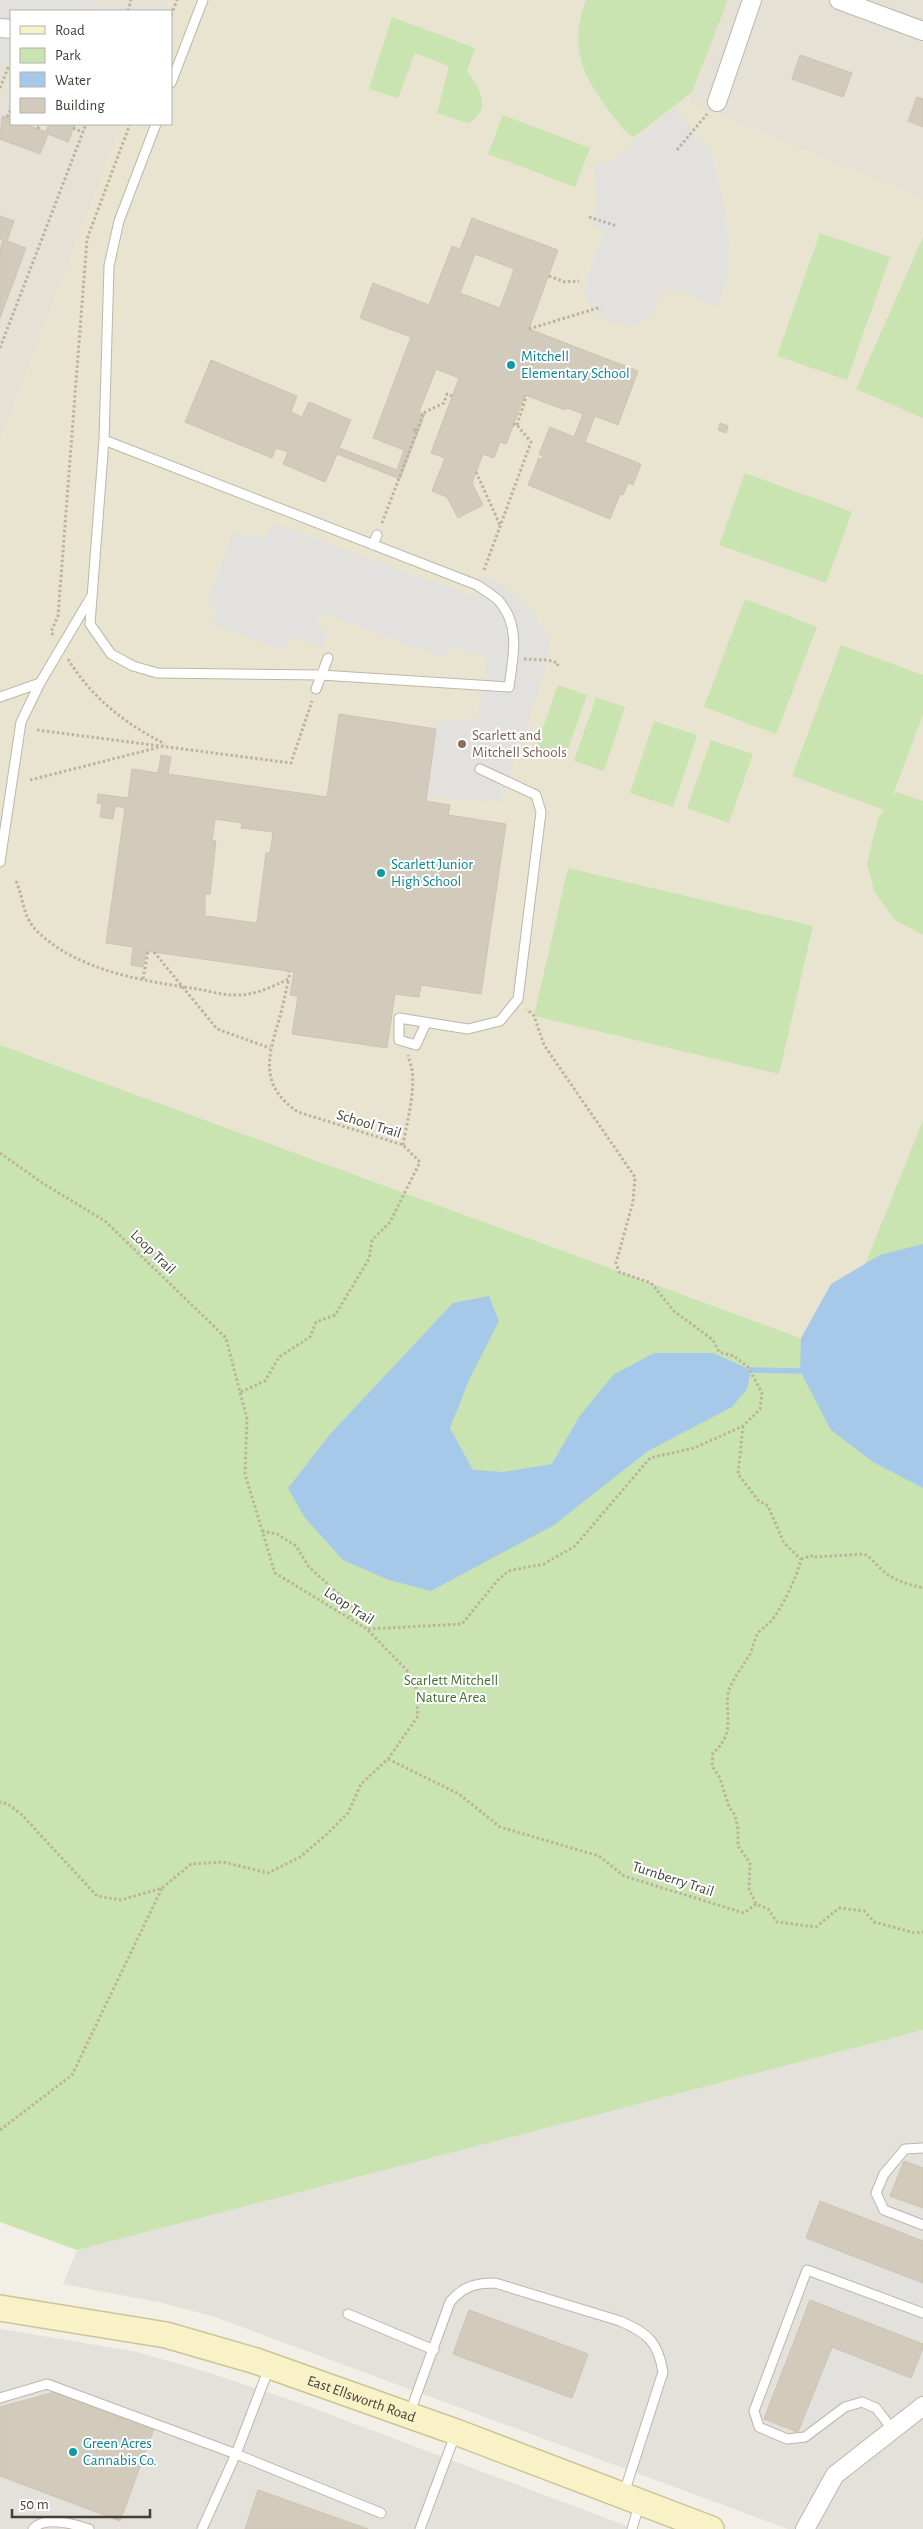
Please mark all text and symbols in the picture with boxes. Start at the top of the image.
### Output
legend [10,10,172,125]
text: Road [55,23,85,38]
text: Park [55,48,81,63]
text: Water [55,73,91,88]
text: Building [55,98,105,113]
place label: Mitchell Elementary School [521,349,630,381]
marker: Mitchell Elementary School [505,359,517,371]
place label: Scarlett and Mitchell Schools [472,728,567,760]
marker: Scarlett and Mitchell Schools [456,738,468,750]
place label: Scarlett Junior High School [391,857,473,889]
marker: Scarlett Junior High School [375,867,387,879]
street label: School Trail [335,1107,403,1141]
street label: Loop Trail [128,1227,178,1277]
street label: Loop Trail [321,1584,377,1628]
park label: Scarlett Mitchell Nature Area [404,1673,498,1705]
street label: Turnberry Trail [630,1859,716,1899]
street label: East Ellsworth Road [306,2372,418,2425]
place label: Green Acres Cannabis Co. [83,2436,157,2468]
marker: Green Acres Cannabis Co. [67,2446,79,2458]
scale bar [12,2486,150,2518]
text: 50 m [20,2497,49,2512]

